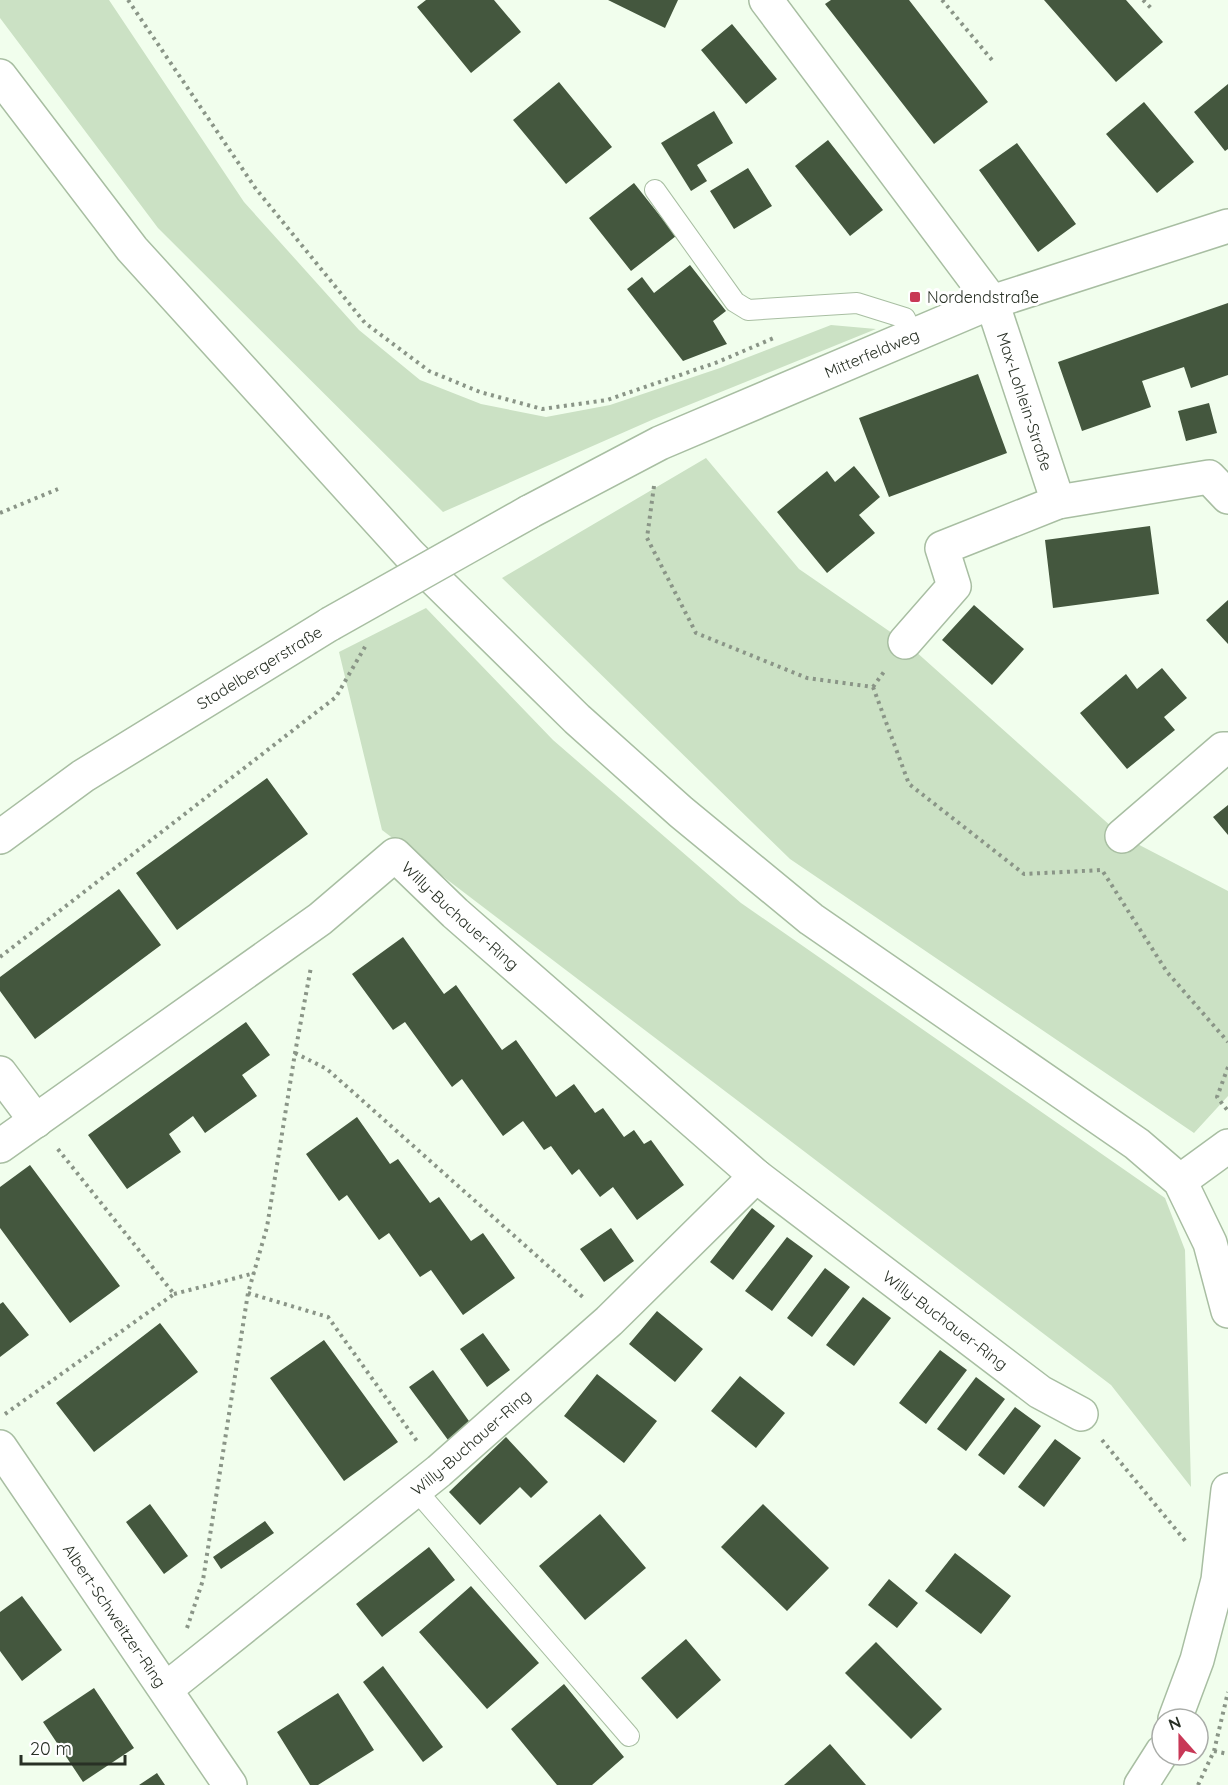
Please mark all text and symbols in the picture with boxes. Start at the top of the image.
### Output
place label: Nordendstraße [927,287,1039,307]
marker: Nordendstraße [908,290,922,304]
street label: Mitterfeldweg [821,324,922,382]
street label: Max-Lohlein-Straße [993,330,1057,473]
street label: Stadelbergerstraße [193,621,326,714]
street label: Willy-Buchauer-Ring [398,857,523,974]
street label: Willy-Buchauer-Ring [879,1266,1012,1374]
street label: Willy-Buchauer-Ring [407,1385,535,1500]
street label: Albert-Schweitzer-Ring [59,1540,171,1691]
north arrow [1150,1707,1210,1767]
text: N [1166,1712,1184,1734]
scale bar [21,1728,124,1766]
text: 20 m [30,1737,72,1760]

